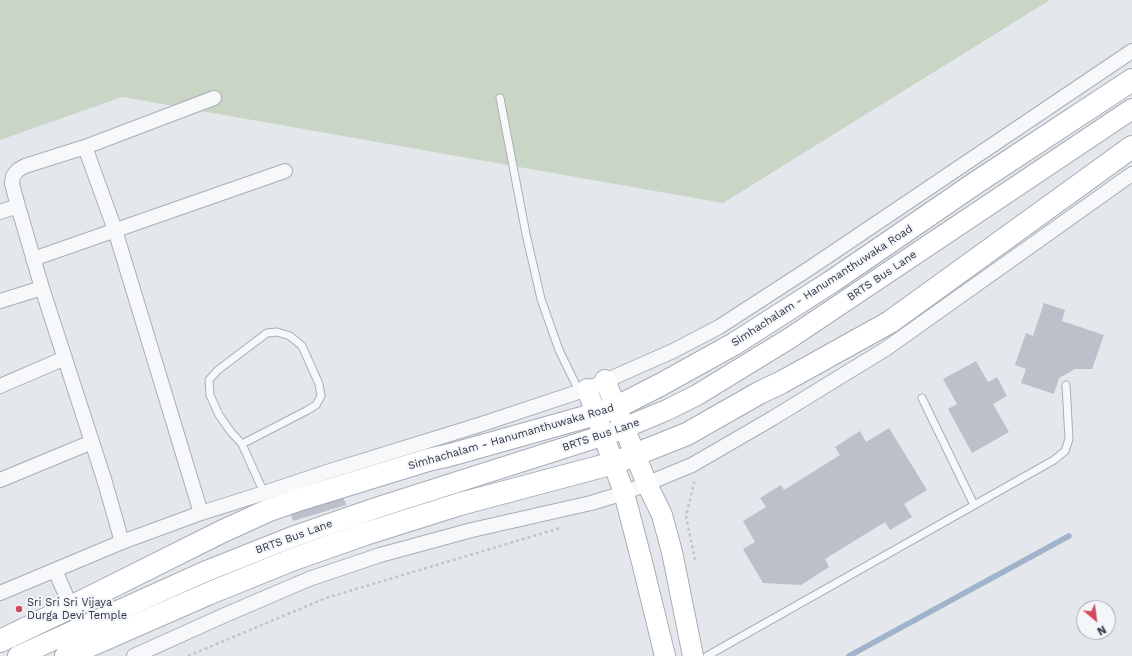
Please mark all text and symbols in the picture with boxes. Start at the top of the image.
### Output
street label: Simhachalam - Hanumanthuwaka Road [729,222,915,350]
street label: BRTS Bus Lane [845,248,919,304]
street label: Simhachalam - Hanumanthuwaka Road [407,401,615,473]
street label: BRTS Bus Lane [561,416,641,454]
street label: BRTS Bus Lane [254,517,334,557]
place label: Sri Sri Sri Vijaya Durga Devi Temple [27,596,127,622]
north arrow [1076,600,1116,640]
marker: Sri Sri Sri Vijaya Durga Devi Temple [14,604,24,614]
text: N [1095,622,1108,638]

